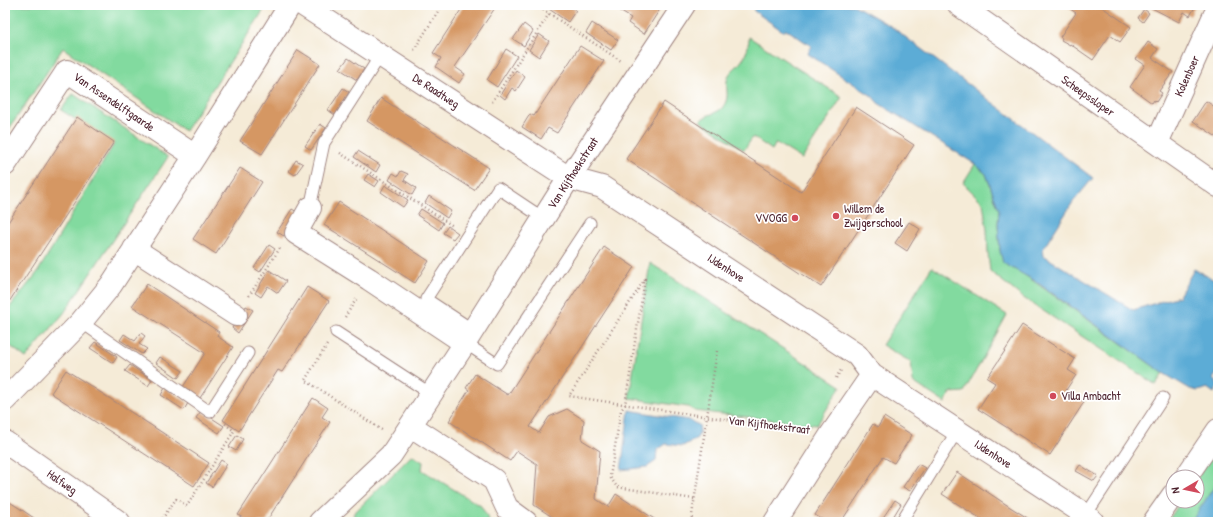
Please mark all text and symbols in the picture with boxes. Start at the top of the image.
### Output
street label: Kolenboer [1170,52,1203,99]
street label: Van Assendelftgaarde [70,68,159,135]
street label: De Raadtweg [410,69,463,112]
street label: Scheepssloper [1058,71,1119,120]
street label: Van Kijfhoekstraat [543,133,603,212]
place label: Willem de Zwijgerschool [844,200,904,231]
place label: VVOGG [755,209,787,226]
marker: Willem de Zwijgerschool [831,211,841,221]
marker: VVOGG [790,213,800,223]
street label: IJdenhove [704,249,749,286]
place label: Villa Ambacht [1061,387,1121,404]
marker: Villa Ambacht [1048,391,1058,401]
street label: Van Kijfhoekstraat [727,411,812,438]
street label: IJdenhove [971,435,1016,472]
street label: Halfweg [44,465,81,498]
north arrow [1165,469,1205,509]
text: N [1168,486,1182,495]

